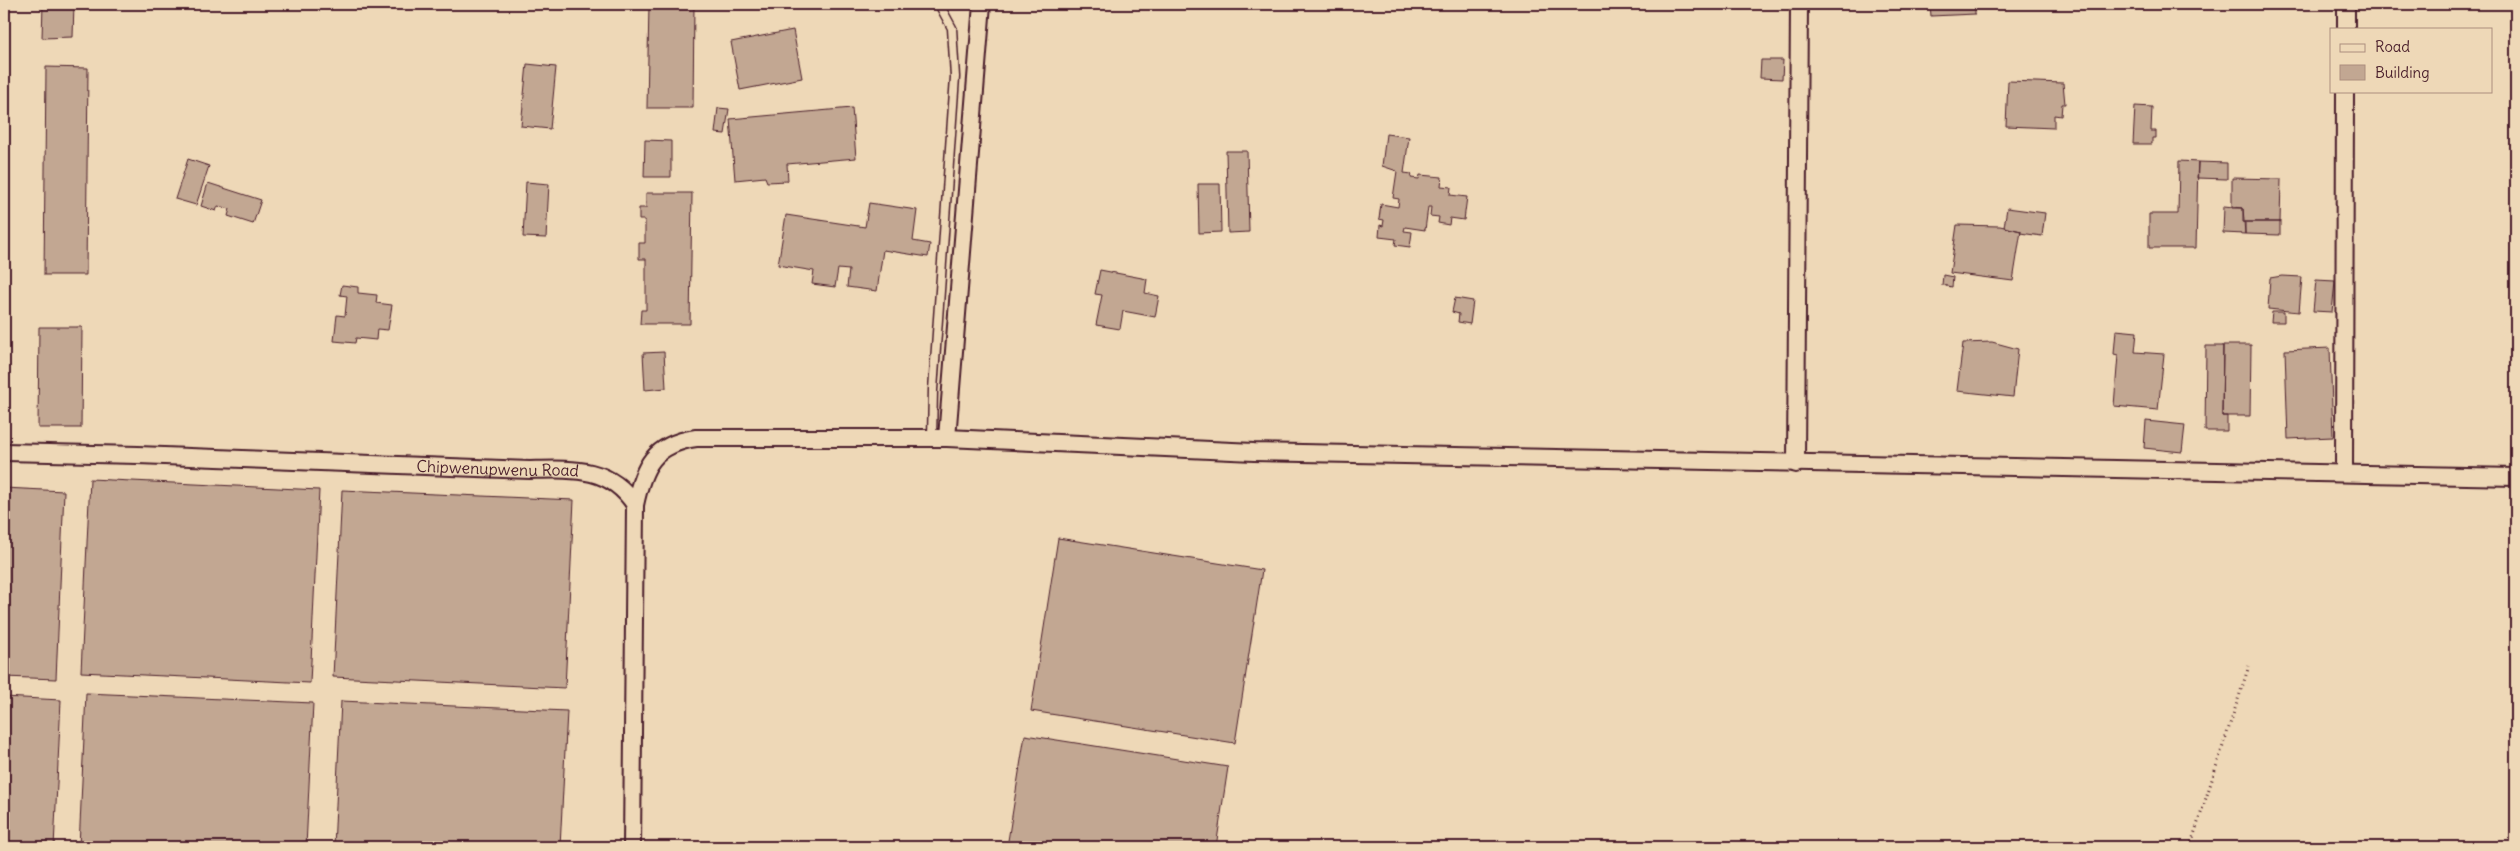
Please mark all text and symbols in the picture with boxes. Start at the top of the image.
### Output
legend [2330,28,2492,92]
text: Road [2375,37,2410,56]
text: Building [2375,63,2430,82]
street label: Chipwenupwenu Road [416,456,580,481]

